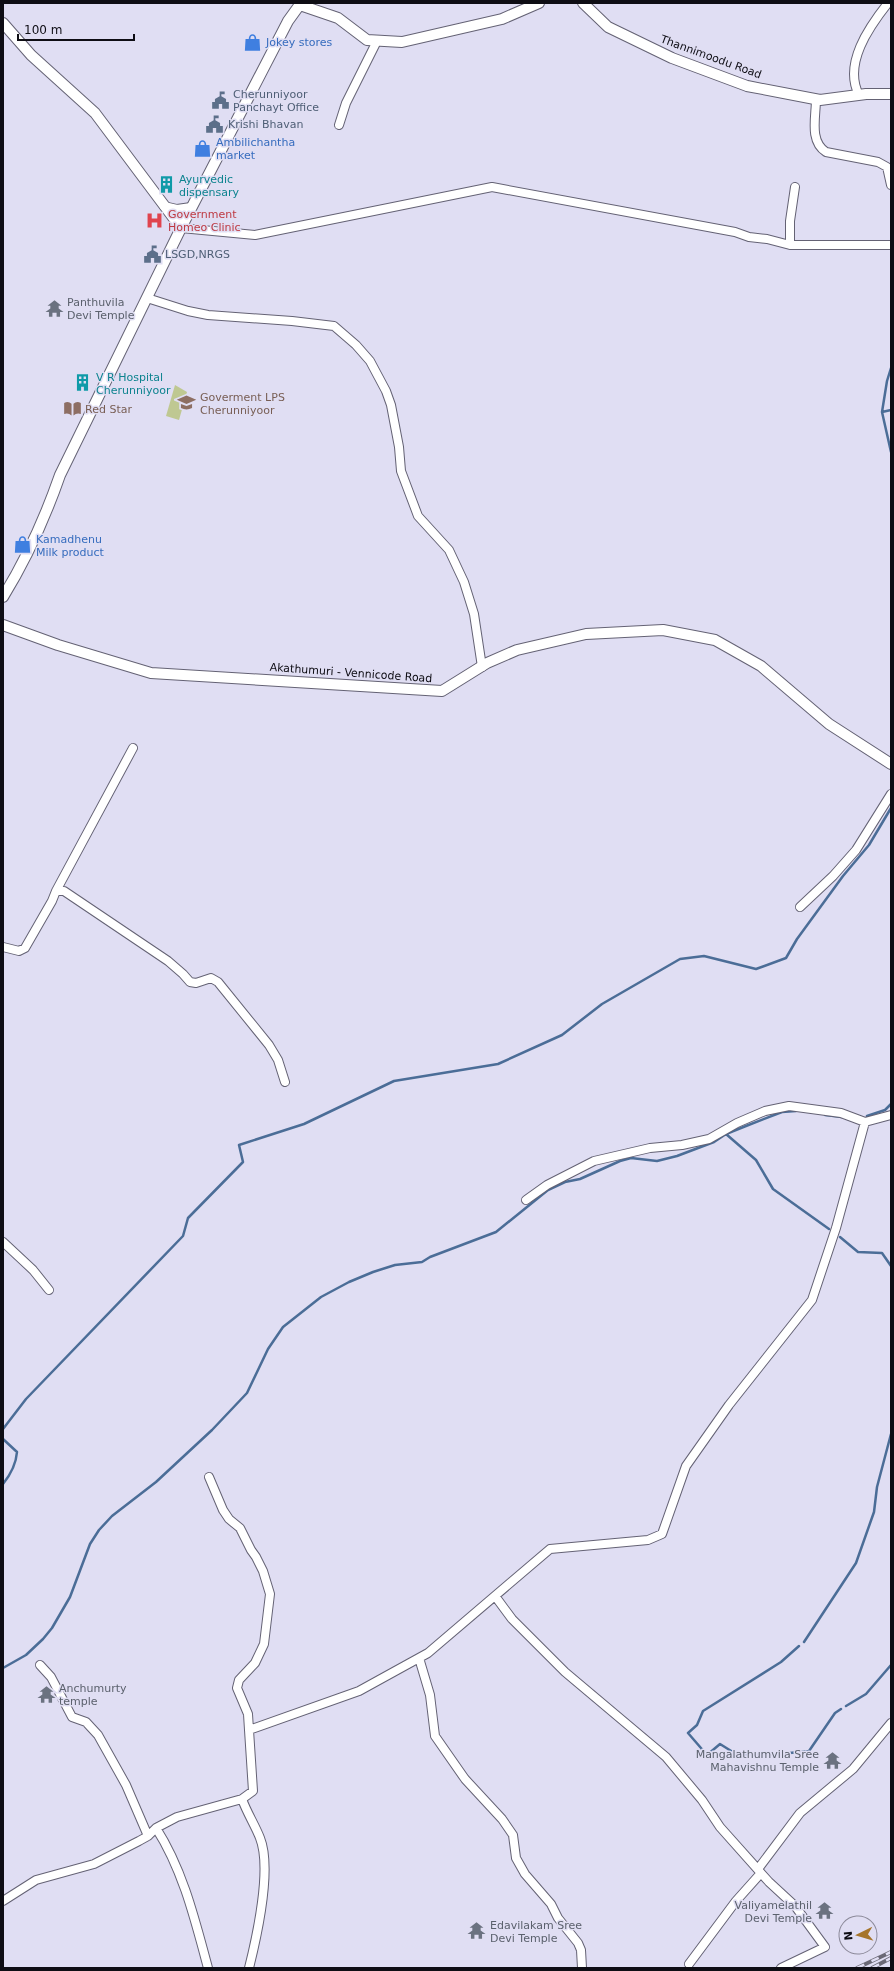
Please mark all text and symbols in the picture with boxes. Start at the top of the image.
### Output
scale bar [18,16,134,42]
text: 100 m [24,23,62,37]
shop icon: Jokey stores [243,32,263,52]
street label: Thannimoodu Road [658,32,763,81]
place label: Jokey stores [265,36,333,49]
place label: Cherunniyoor Panchayt Office [233,88,319,114]
public building icon: Cherunniyoor Panchayt Office [210,90,230,110]
public building icon: Krishi Bhavan [205,114,225,134]
place label: Krishi Bhavan [228,118,304,131]
place label: Ambilichantha market [216,136,295,162]
shop icon: Ambilichantha market [193,138,213,158]
place label: Ayurvedic dispensary [179,173,239,199]
building icon: Ayurvedic dispensary [156,175,176,195]
place label: Government Homeo Clinic [168,208,241,234]
hospital icon: Government Homeo Clinic [145,210,165,230]
public building icon: LSGD,NRGS [142,244,162,264]
place label: LSGD,NRGS [165,248,230,261]
place label: Panthuvila Devi Temple [67,296,135,322]
temple icon: Panthuvila Devi Temple [44,298,64,318]
place label: V R Hospital Cherunniyoor [96,371,171,397]
building icon: V R Hospital Cherunniyoor [73,373,93,393]
place label: Goverment LPS Cherunniyoor [200,391,285,417]
school or university icon: Goverment LPS Cherunniyoor [177,393,197,413]
library icon: Red Star [62,399,82,419]
place label: Red Star [85,403,132,416]
place label: Kamadhenu Milk product [36,533,104,559]
shop icon: Kamadhenu Milk product [13,535,33,555]
street label: Akathumuri - Vennicode Road [269,661,433,685]
place label: Anchumurty temple [59,1682,127,1708]
temple icon: Anchumurty temple [36,1684,56,1704]
place label: Mangalathumvila Sree Mahavishnu Temple [696,1748,819,1774]
temple icon: Mangalathumvila Sree Mahavishnu Temple [822,1750,842,1770]
place label: Valiyamelathil Devi Temple [735,1899,812,1925]
temple icon: Valiyamelathil Devi Temple [815,1901,835,1921]
north arrow [838,1915,878,1955]
place label: Edavilakam Sree Devi Temple [490,1919,582,1945]
temple icon: Edavilakam Sree Devi Temple [467,1921,487,1941]
text: N [842,1931,855,1941]

